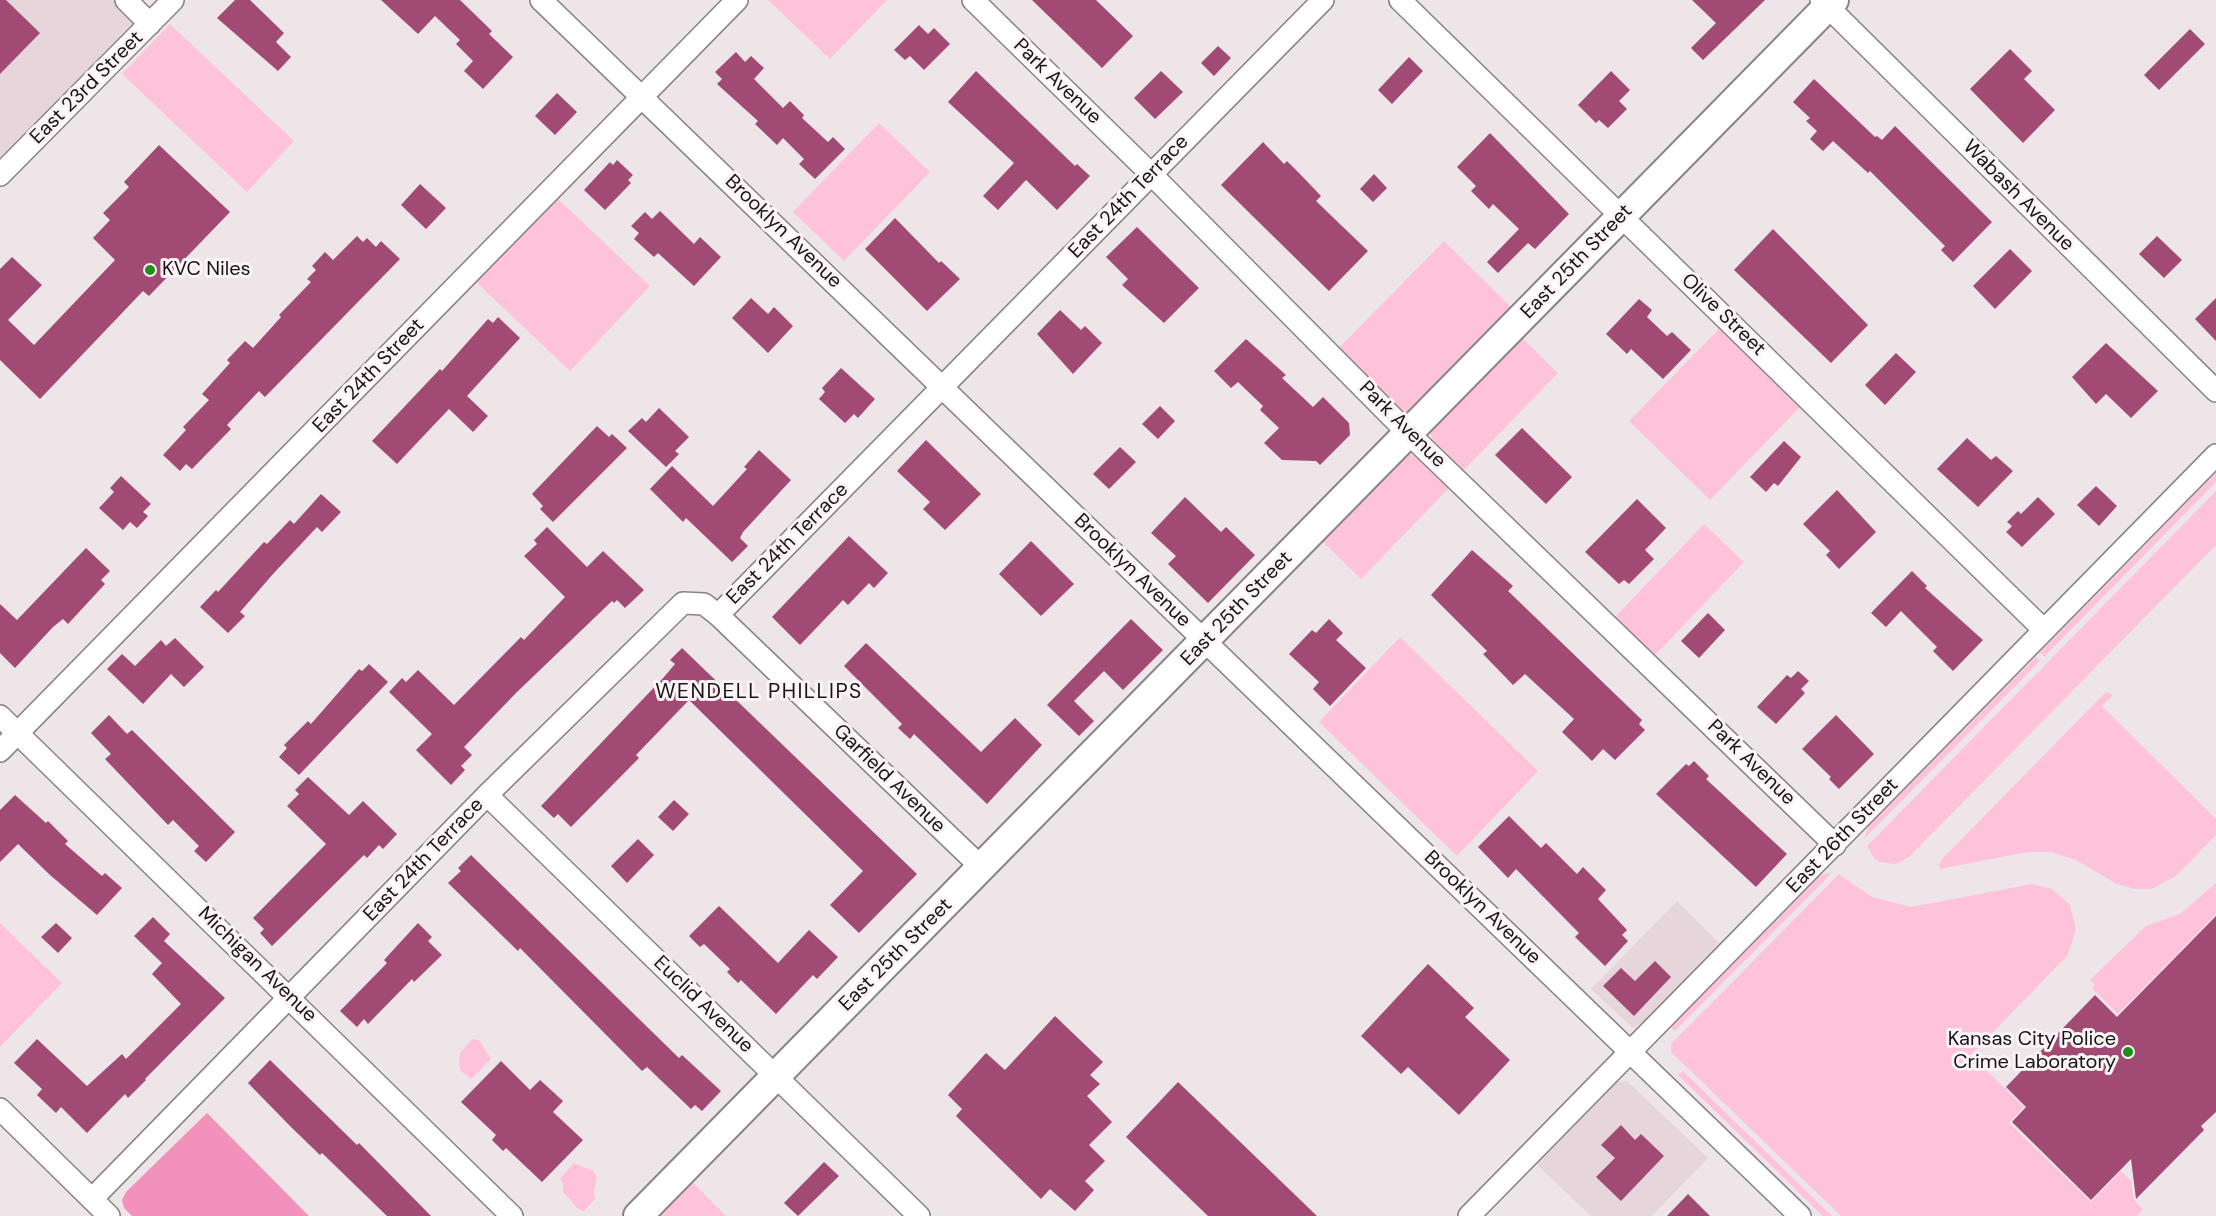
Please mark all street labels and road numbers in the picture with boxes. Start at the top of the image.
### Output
street label: East 23rd Street [26,27,148,149]
street label: Park Avenue [1008,34,1106,130]
street label: East 24th Terrace [1064,130,1194,264]
street label: Wabash Avenue [1957,135,2079,257]
street label: Brooklyn Avenue [720,170,846,294]
street label: East 25th Street [1516,200,1638,324]
street label: Olive Street [1676,269,1770,361]
street label: East 24th Street [308,314,430,438]
street label: Park Avenue [1354,377,1450,473]
street label: East 24th Terrace [722,478,854,610]
street label: Brooklyn Avenue [1069,509,1195,633]
street label: East 25th Street [1176,547,1298,671]
street label: Park Avenue [1702,715,1800,811]
street label: Garfield Avenue [828,720,950,838]
street label: East 26th Street [1782,774,1904,898]
street label: East 24th Terrace [359,793,489,927]
street label: Brooklyn Avenue [1419,846,1545,970]
street label: East 25th Street [834,893,958,1017]
street label: Michigan Avenue [192,902,322,1028]
street label: Euclid Avenue [648,951,758,1059]

